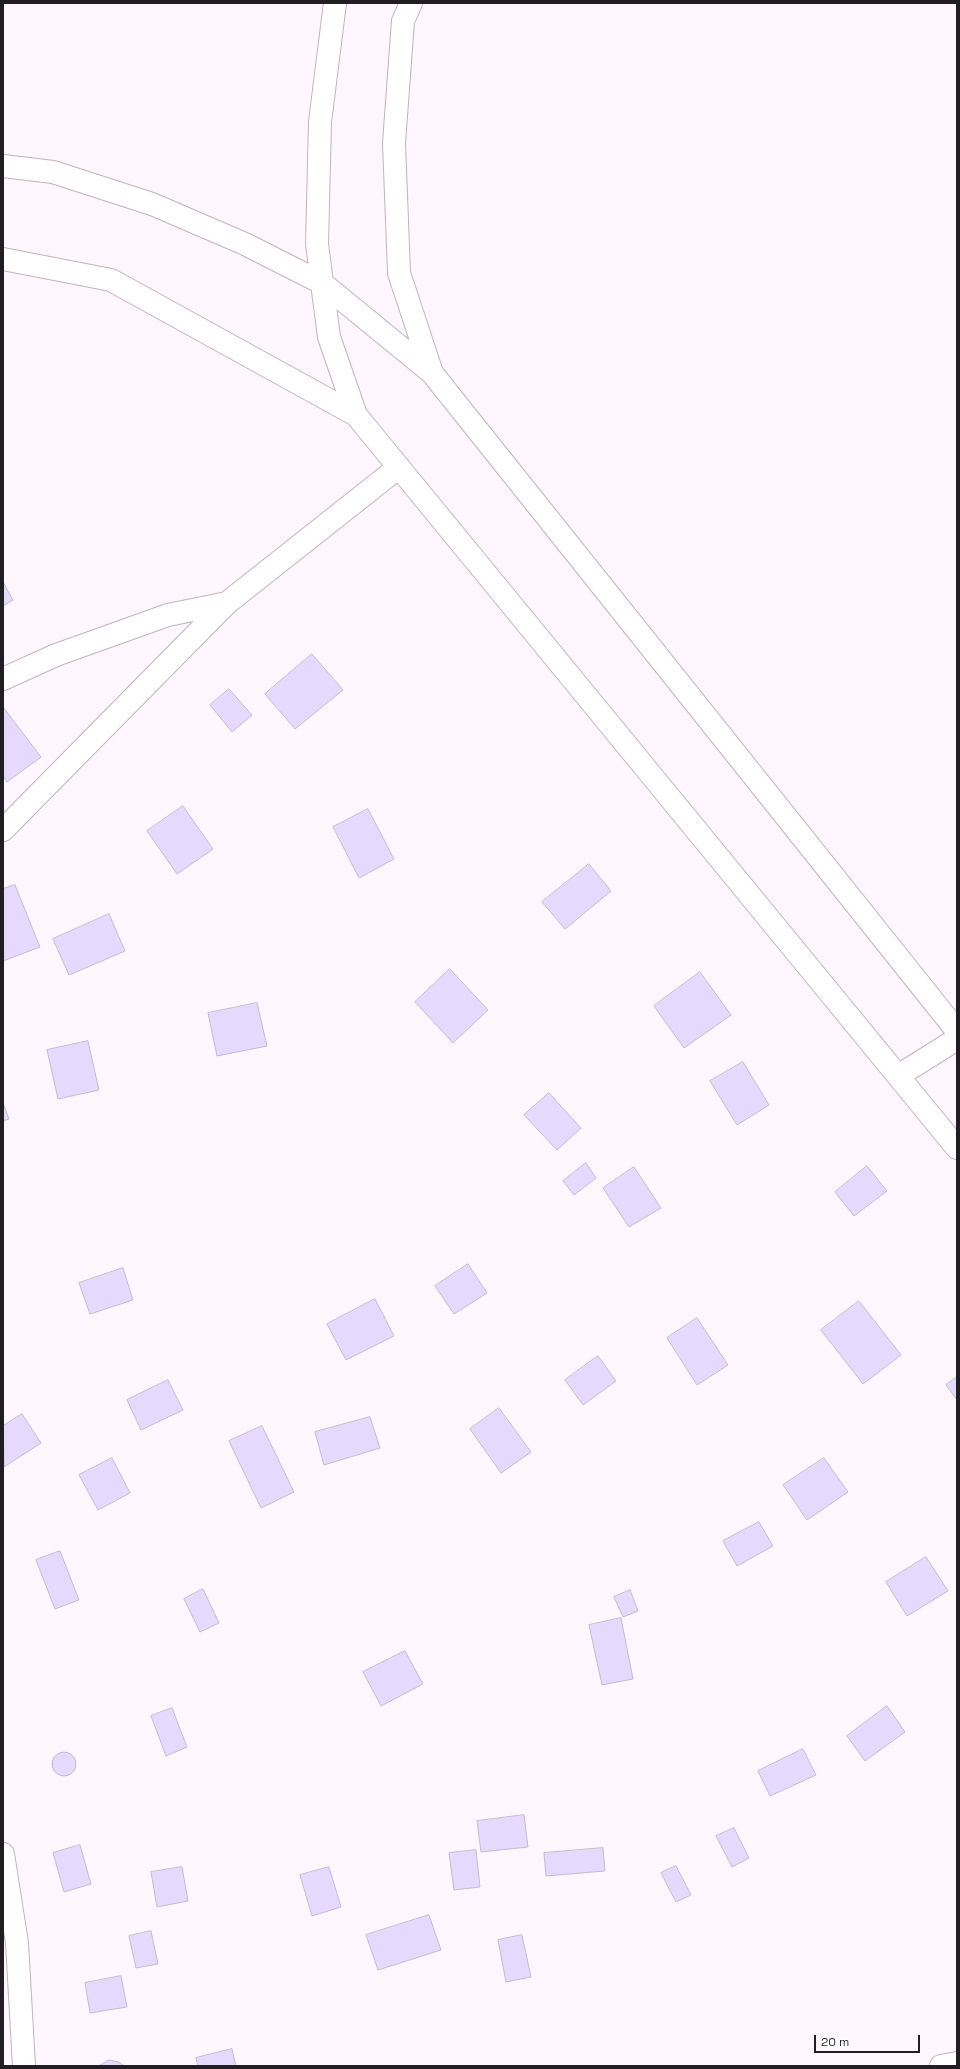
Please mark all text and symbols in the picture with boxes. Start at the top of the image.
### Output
scale bar [816,2027,922,2053]
text: 20 m [821,2034,849,2050]

